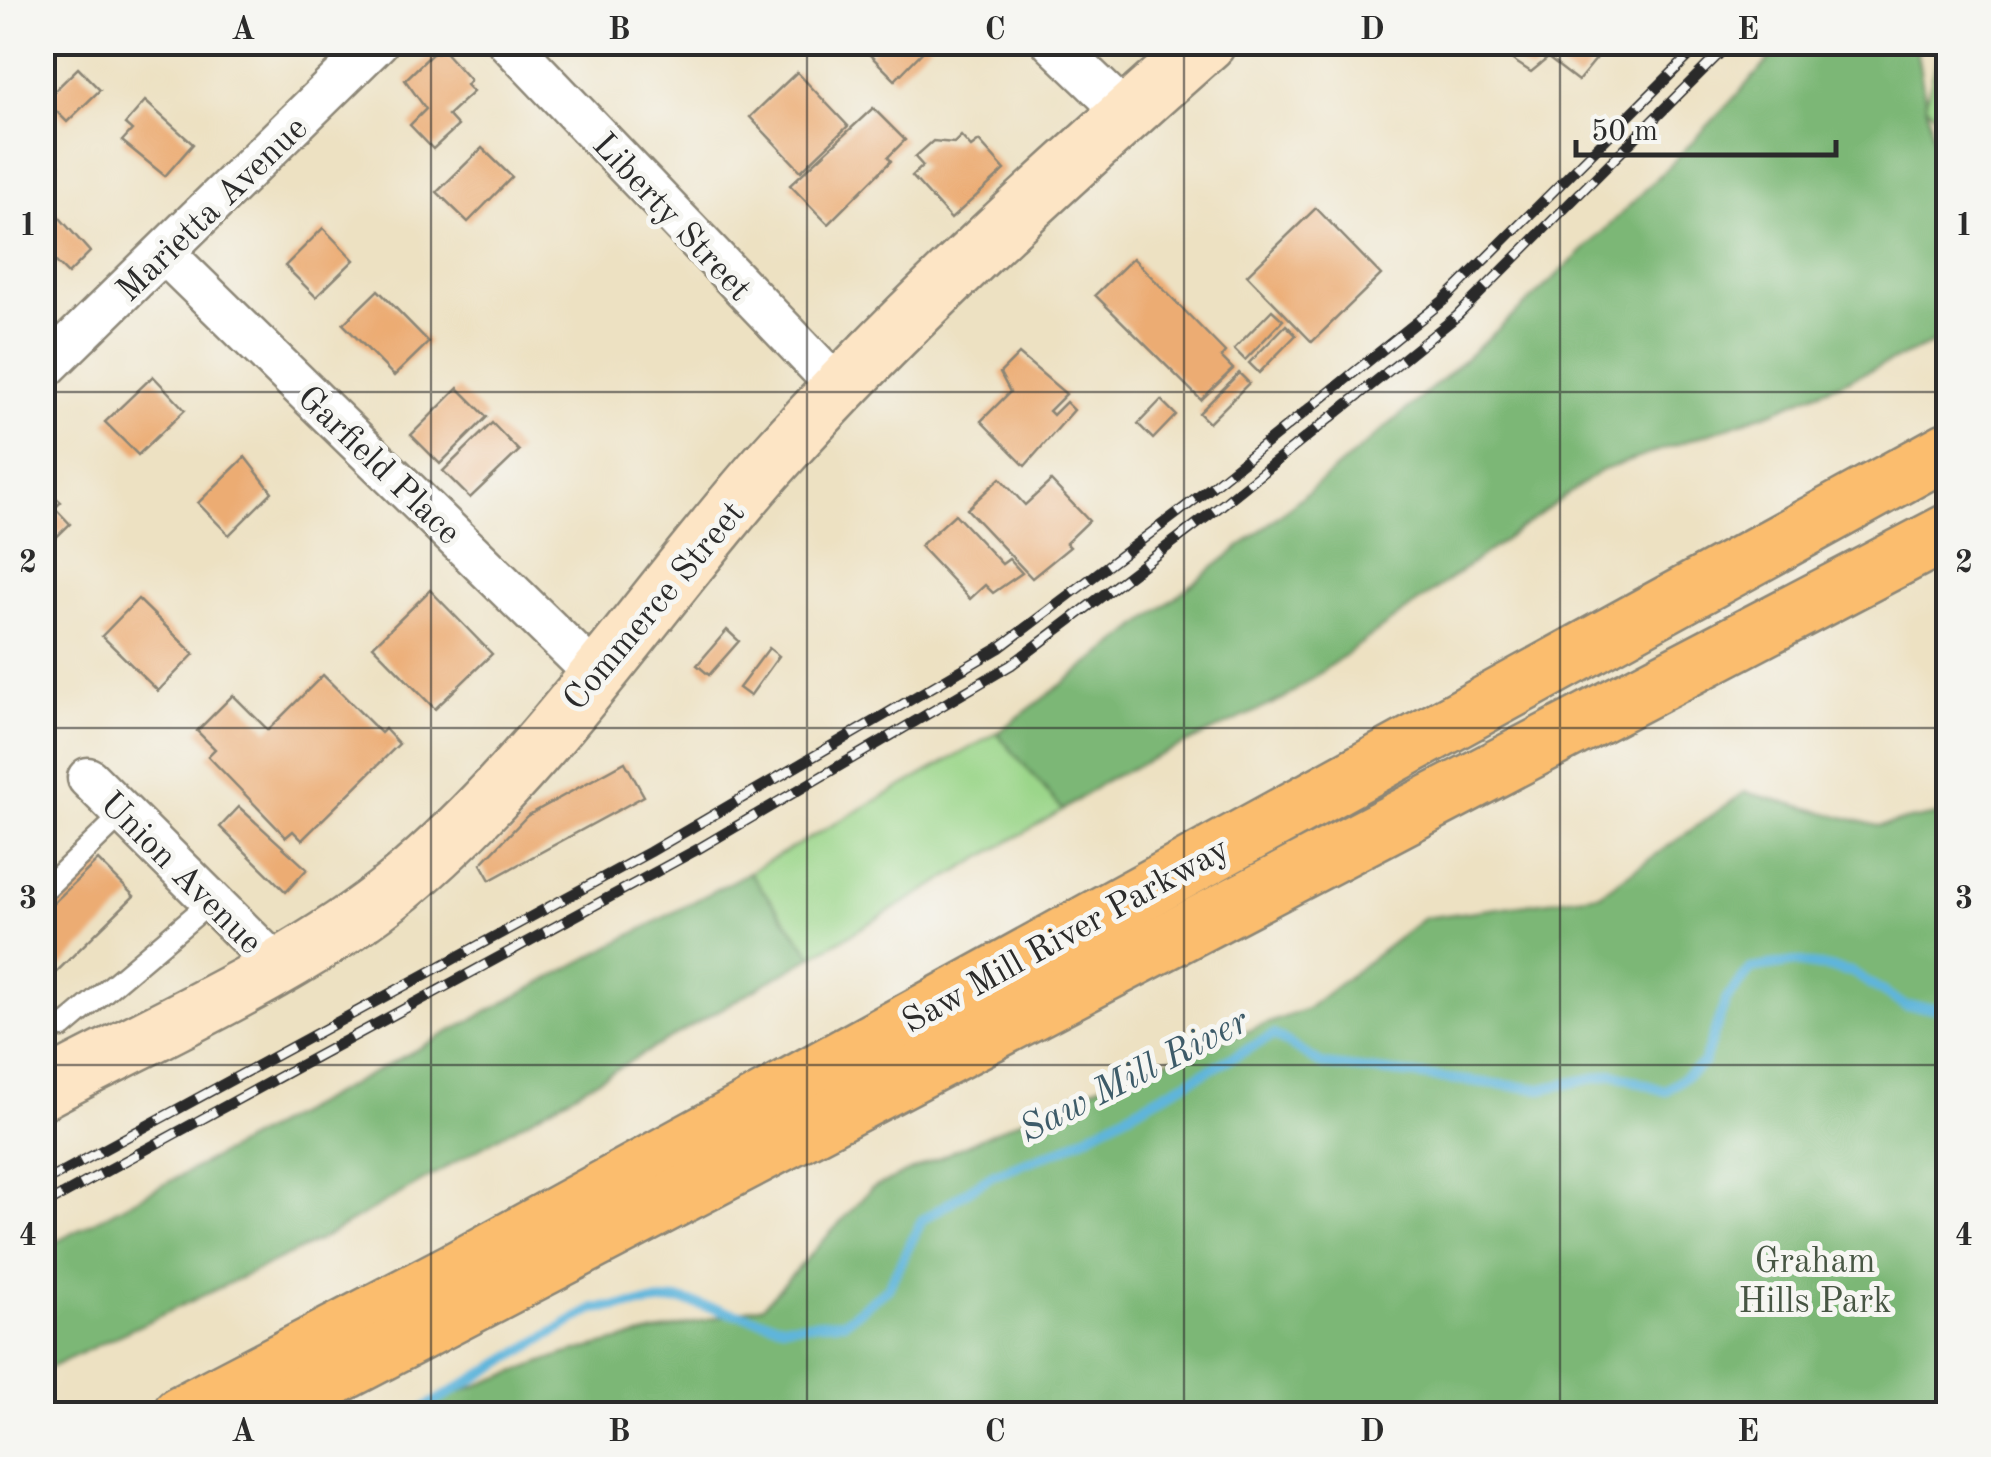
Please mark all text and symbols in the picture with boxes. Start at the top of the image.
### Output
text: A [231,15,255,47]
text: B [608,15,630,47]
text: C [984,15,1006,47]
text: D [1359,15,1385,47]
text: E [1737,15,1759,47]
scale bar [1576,95,1836,157]
street label: Marietta Avenue [111,111,315,309]
text: 50 m [1591,117,1658,147]
street label: Liberty Street [585,127,757,308]
text: 1 [19,211,37,243]
text: 1 [1955,211,1973,243]
street label: Garfield Place [290,380,466,552]
street label: Commerce Street [558,495,752,718]
text: 2 [19,548,37,580]
text: 2 [1955,548,1973,580]
street label: Union Avenue [93,786,268,961]
street label: Saw Mill River Parkway [897,832,1235,1041]
text: 3 [19,884,37,916]
text: 3 [1955,884,1973,916]
water label: Saw Mill River [1014,1002,1255,1151]
text: 4 [19,1221,37,1253]
text: 4 [1955,1221,1973,1253]
park label: Graham Hills Park [1738,1245,1892,1320]
text: A [231,1417,255,1449]
text: B [608,1417,630,1449]
text: C [984,1417,1006,1449]
text: D [1359,1417,1385,1449]
text: E [1737,1417,1759,1449]

